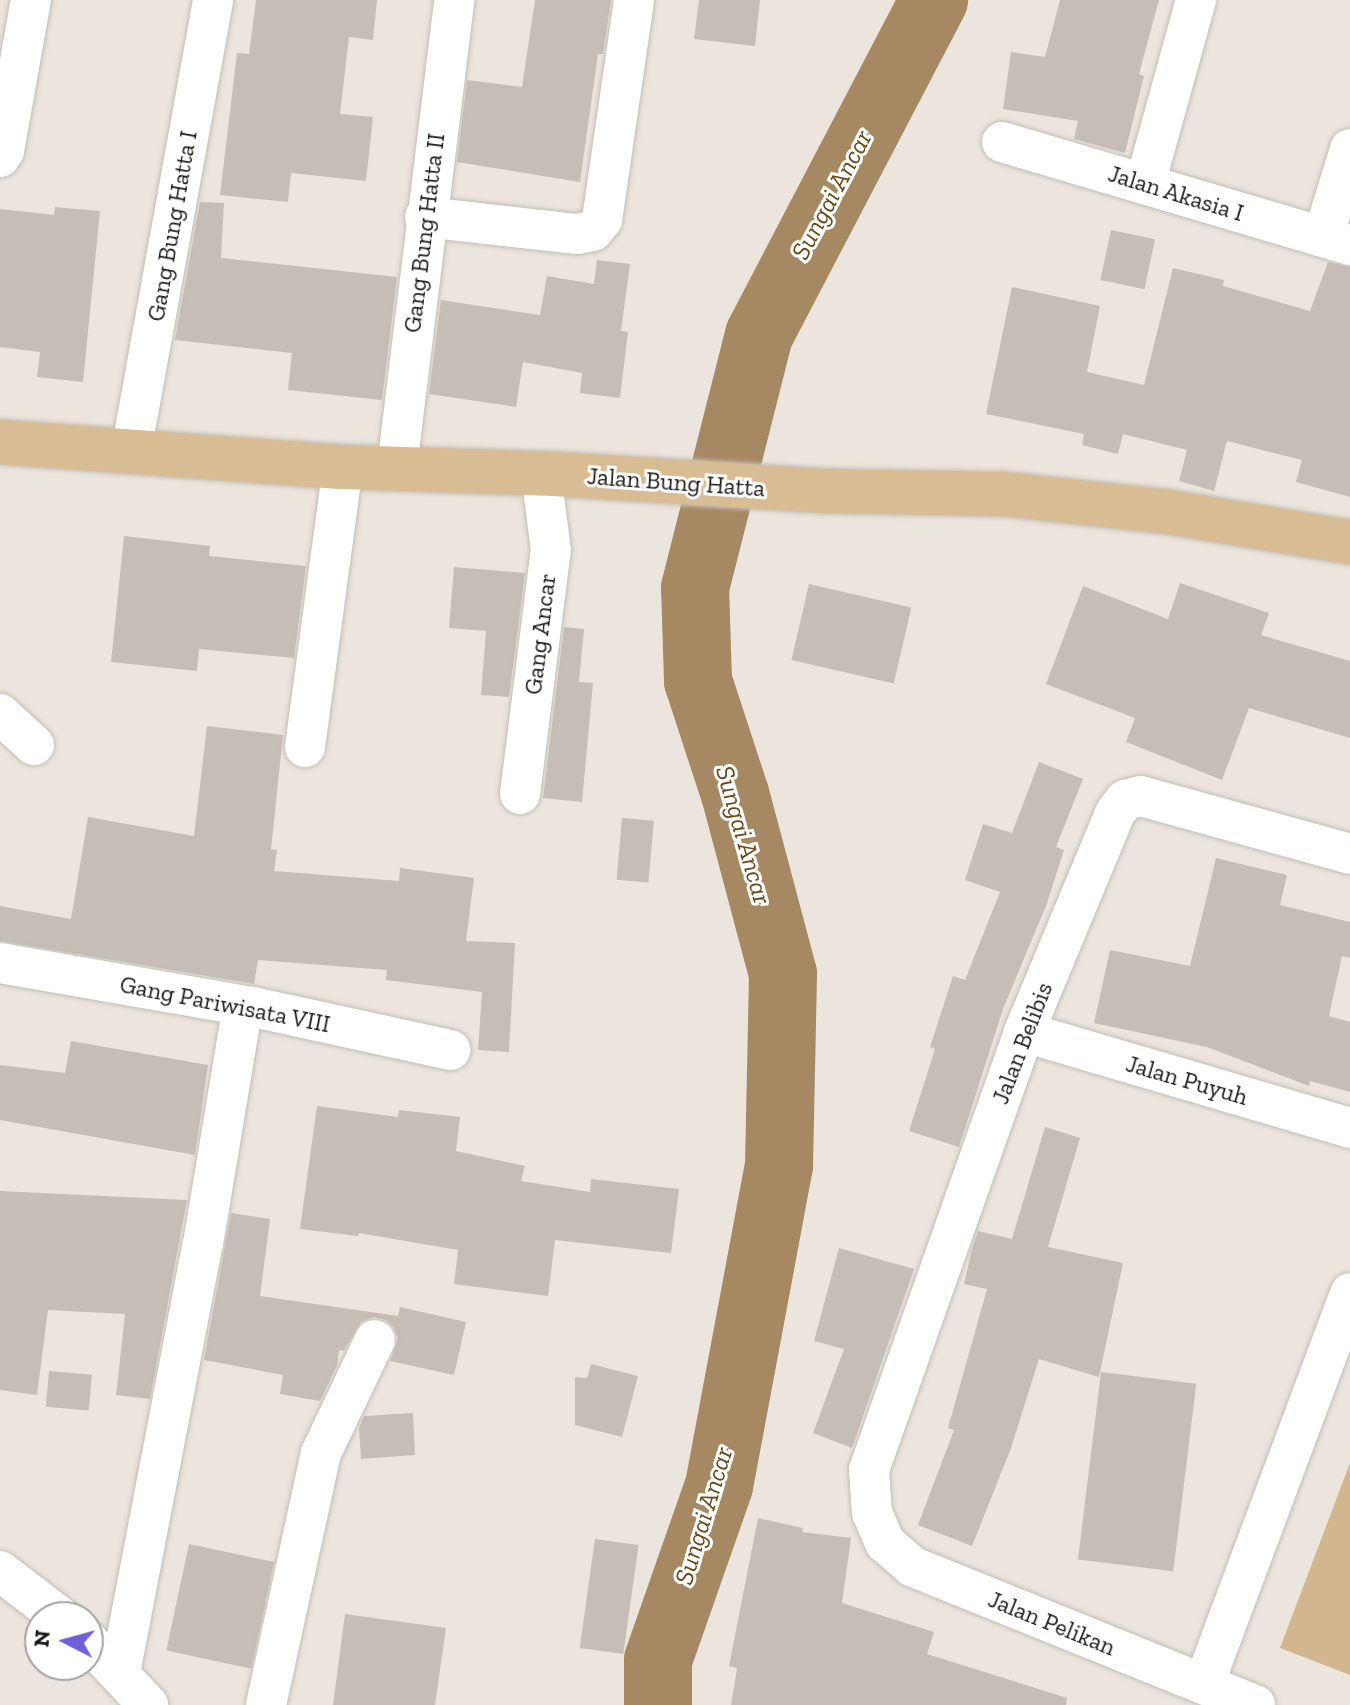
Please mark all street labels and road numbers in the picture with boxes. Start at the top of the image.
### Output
street label: Gang Bung Hatta I [141,129,203,323]
street label: Gang Bung Hatta II [397,132,451,334]
street label: Jalan Akasia I [1105,159,1247,227]
street label: Jalan Bung Hatta [586,461,766,503]
street label: Gang Ancar [518,571,562,697]
street label: Gang Pariwisata VIII [117,969,333,1039]
street label: Jalan Belibis [986,978,1058,1108]
street label: Jalan Puyuh [1123,1049,1251,1111]
street label: Jalan Pelikan [984,1584,1120,1662]

